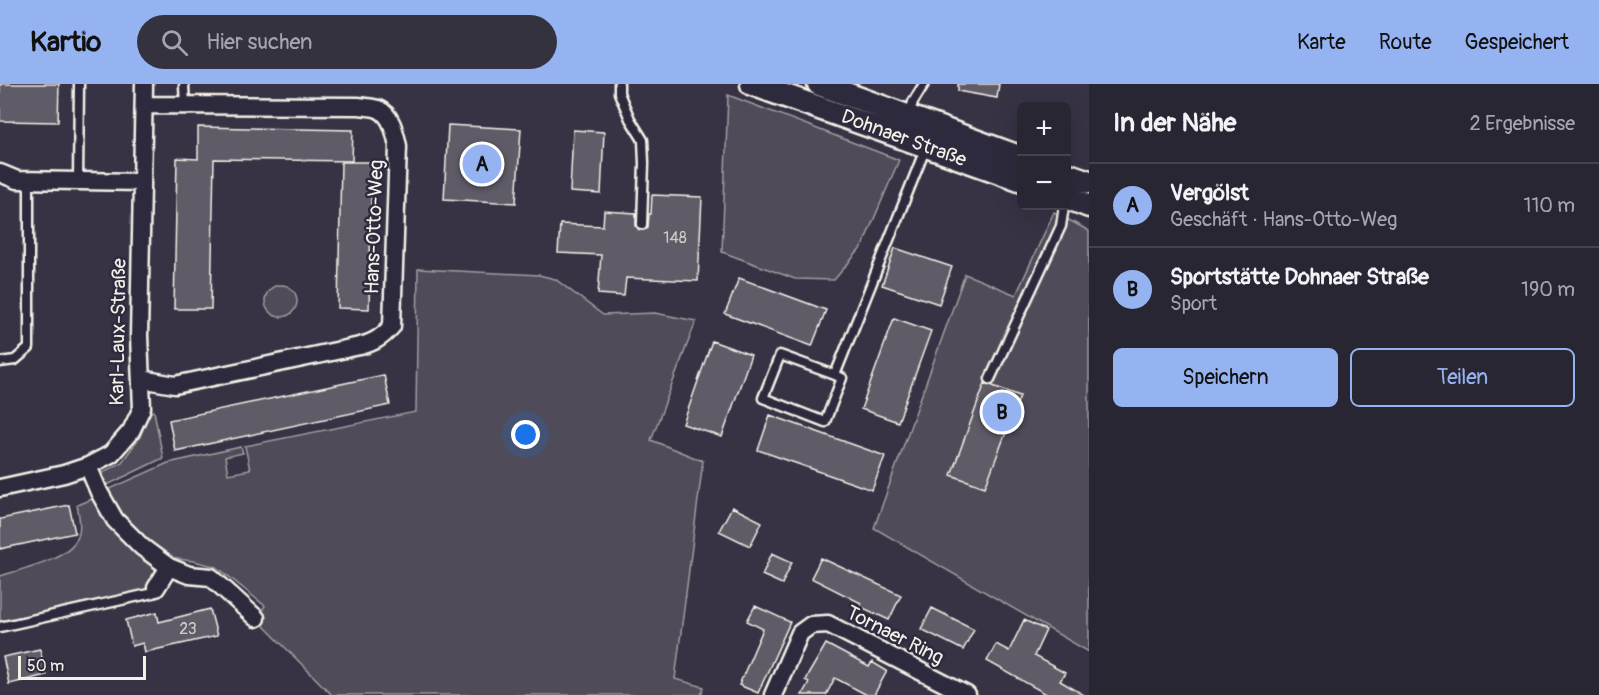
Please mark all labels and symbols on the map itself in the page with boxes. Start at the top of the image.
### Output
street label: Dohnaer Straße [838,104,970,172]
pin: A [462,142,502,187]
street label: Hans-Otto-Weg [359,159,389,295]
house number: 148 [663,228,687,248]
street label: Karl-Laux-Straße [104,258,132,406]
pin: B [982,390,1022,434]
your location [511,420,540,449]
street label: Tornaer Ring [842,600,948,670]
house number: 23 [179,619,197,639]
scale bar [18,653,146,680]

